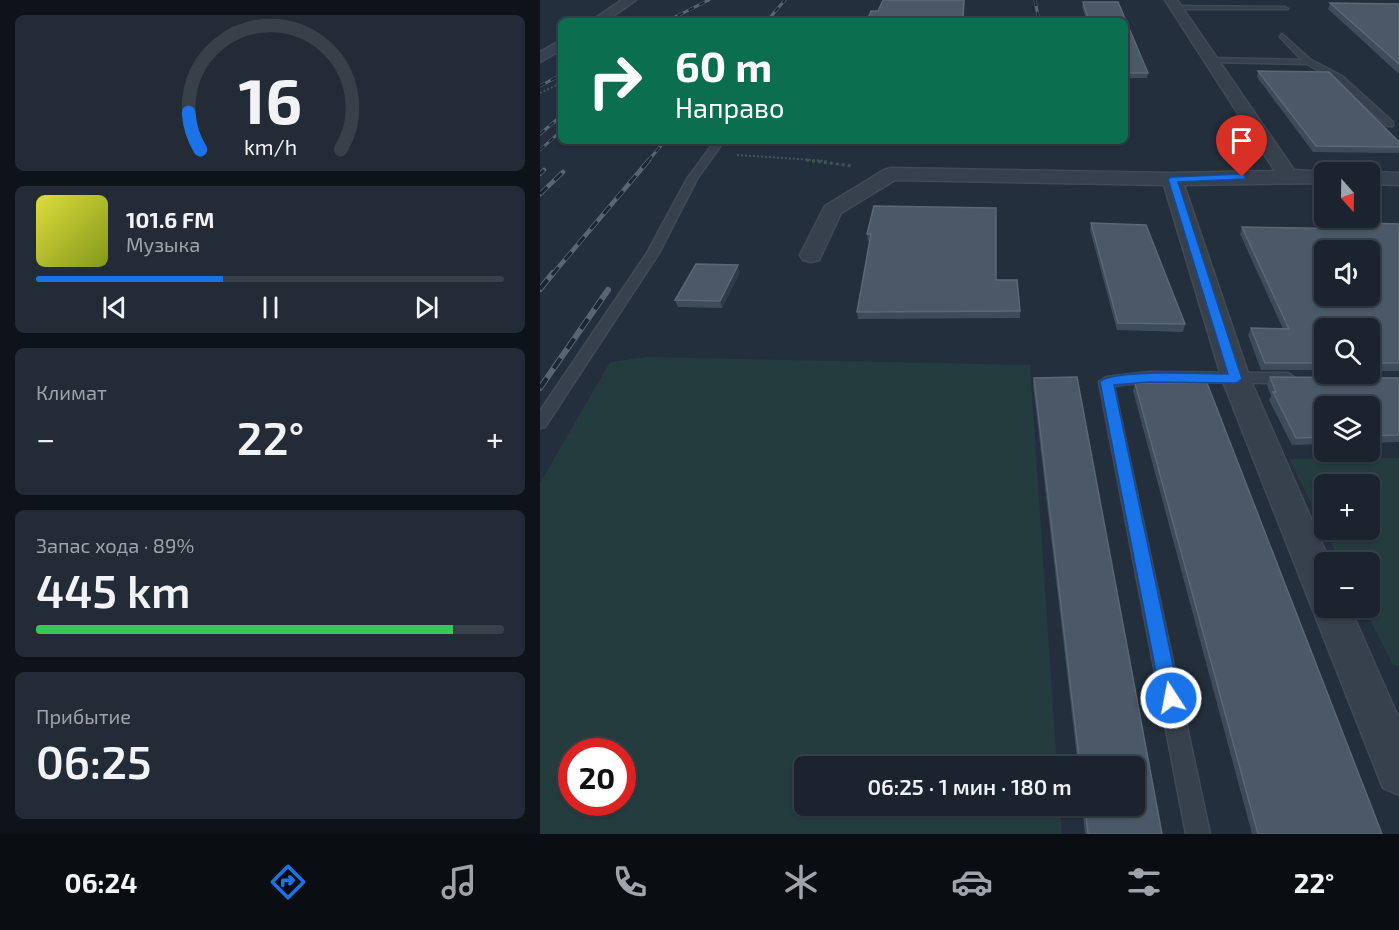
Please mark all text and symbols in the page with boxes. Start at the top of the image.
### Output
text: 60 m [675,40,772,90]
icon: right [576,42,654,120]
text: 16 [238,62,302,137]
text: Направо [675,91,784,123]
pin [1216,115,1267,177]
icon: arrive [1225,124,1258,157]
text: km/h [243,134,297,159]
north arrow [1314,162,1380,228]
map controls [1314,162,1380,618]
text: 101.6 FM [126,206,214,232]
text: Музыка [126,232,200,256]
button: sound [1314,240,1380,306]
icon: previous [98,291,131,324]
icon: pause [254,291,287,324]
icon: next [410,291,443,324]
button: search [1314,318,1380,384]
text: Климат [36,380,107,404]
button: layers [1314,396,1380,462]
text: 22° [237,410,304,464]
text: − [36,418,55,458]
text: + [486,418,504,458]
button: + [1314,474,1380,540]
text: Запас хода · 89% [36,533,194,557]
button: − [1314,552,1380,618]
text: 445 km [36,563,191,617]
position arrow [1139,666,1203,730]
text: Прибытие [36,704,131,728]
text: 06:25 [36,734,152,788]
speed limit sign: 20 [558,738,636,816]
text: 06:25 · 1 мин · 180 m [867,773,1072,799]
icon: directions [267,861,309,903]
icon: music [438,861,480,903]
icon: phone [609,861,651,903]
icon: climate [780,861,822,903]
icon: car [951,861,993,903]
icon: filters [1123,861,1165,903]
text: 06:24 [65,866,137,898]
text: 22° [1294,866,1334,898]

